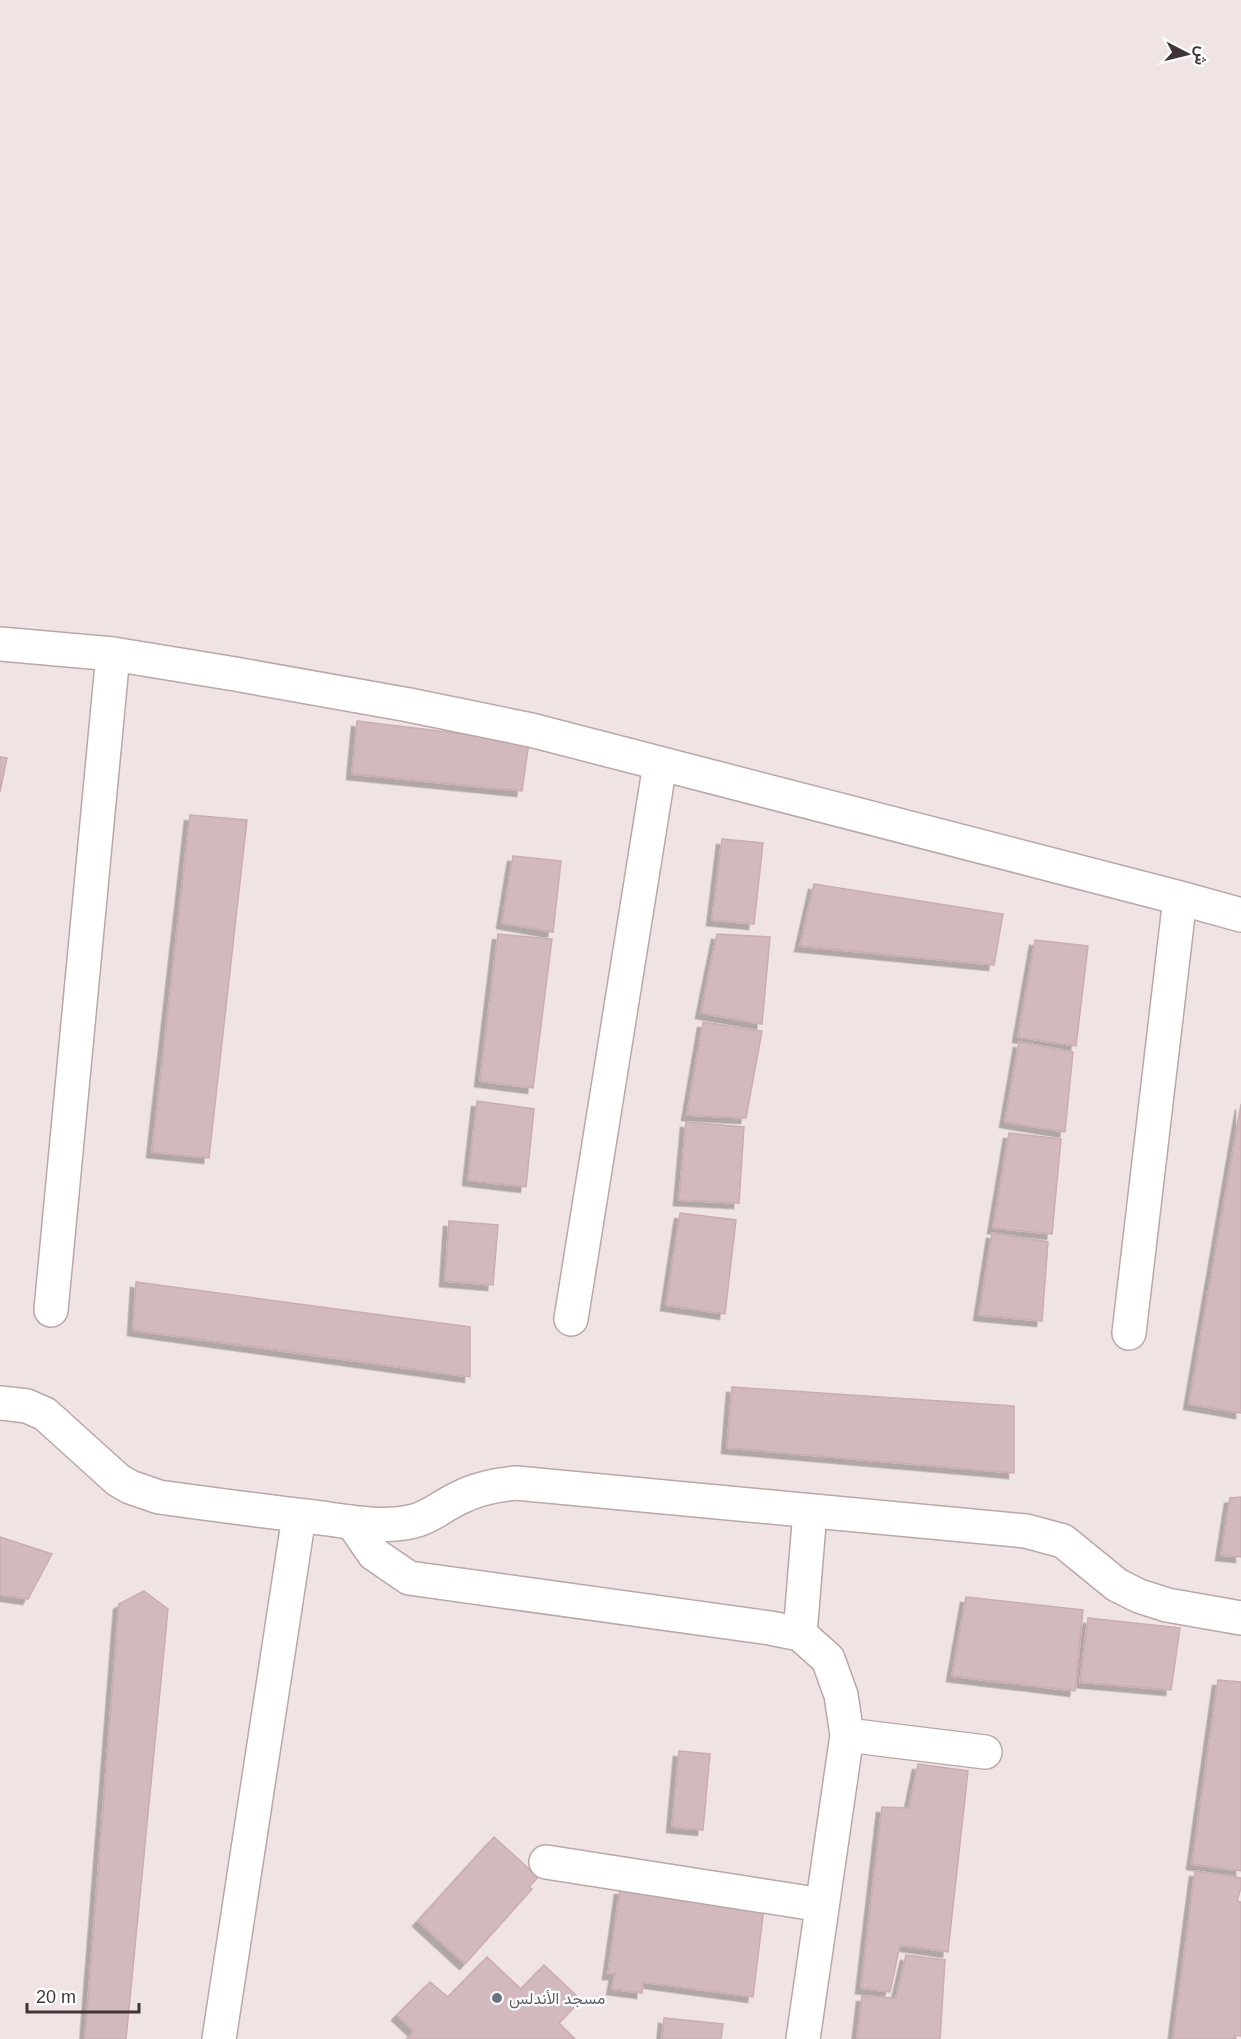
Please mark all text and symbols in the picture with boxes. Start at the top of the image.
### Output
north arrow [1157,24,1217,84]
text: ش [1191,45,1211,66]
scale bar [27,1976,140,2014]
text: 20 m [36,1987,76,2007]
place label: مسجد الأندلس [509,1990,605,2009]
marker: مسجد الأندلس [490,1991,504,2005]

